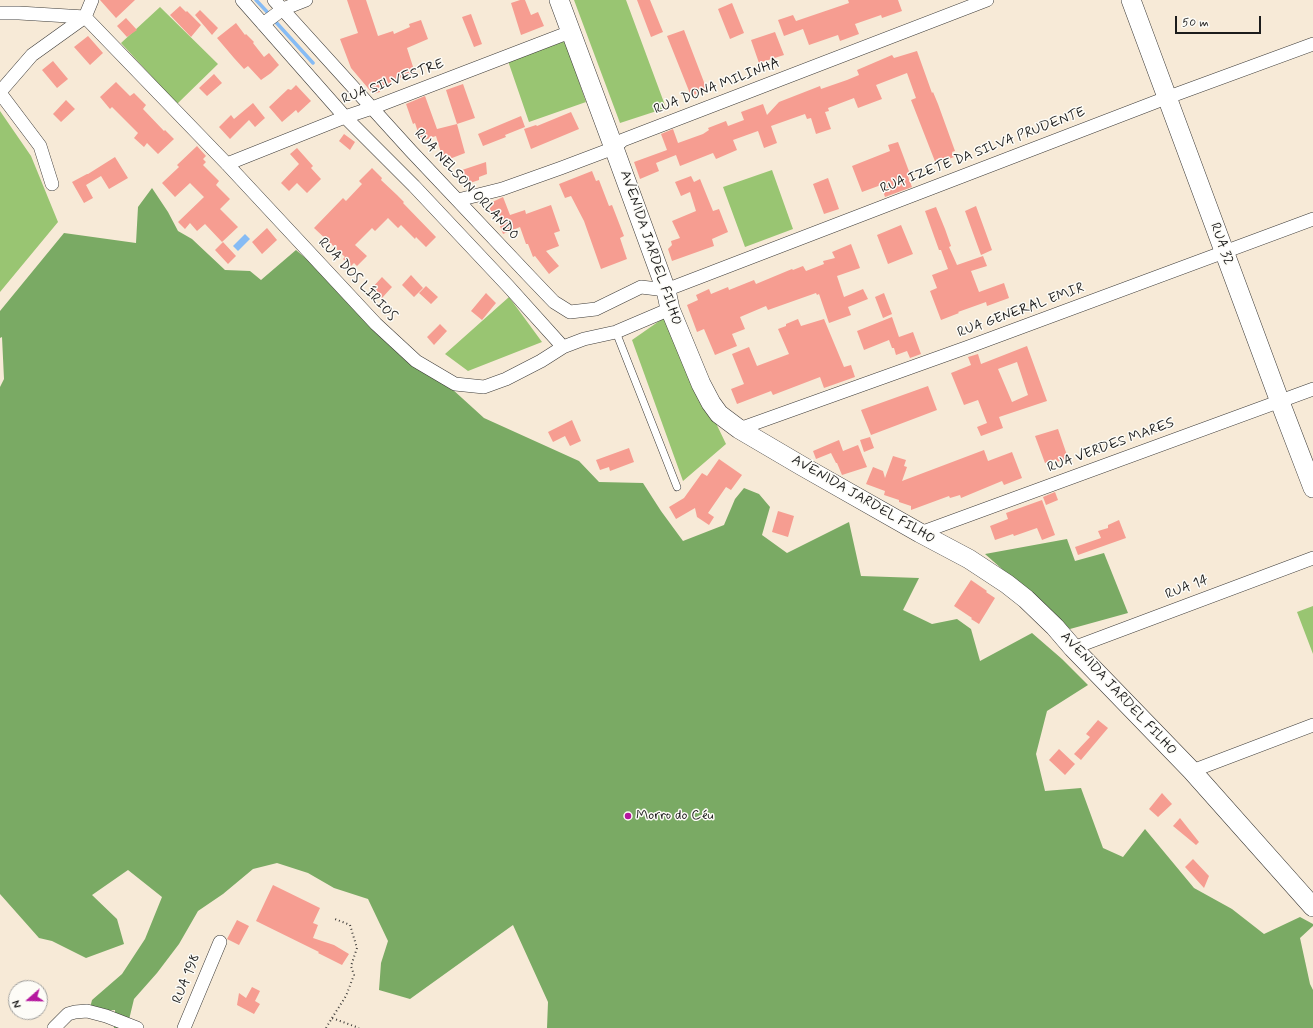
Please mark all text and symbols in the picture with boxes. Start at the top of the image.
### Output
scale bar [1177,8,1263,34]
text: 50 m [1182,15,1209,31]
street label: RUA DONA MILINHA [652,55,782,119]
street label: RUA SILVESTRE [340,56,446,108]
street label: RUA IZETE DA SILVA PRUDENTE [878,104,1088,198]
street label: RUA NELSON ORLANDO [410,126,522,244]
street label: AVENIDA JARDEL FILHO [616,168,684,328]
street label: RUA 32 [1206,221,1236,267]
street label: RUA DOS LÍRIOS [314,235,400,325]
street label: RUA GENERAL EMIR [955,280,1087,342]
street label: RUA VERDES MARES [1045,415,1177,477]
street label: AVENIDA JARDEL FILHO [788,452,938,548]
street label: RUA 14 [1163,572,1211,604]
street label: AVENIDA JARDEL FILHO [1056,629,1180,759]
place label: Morro do Céu [636,808,714,824]
marker: Morro do Céu [623,811,633,821]
street label: RUA 198 [169,952,205,1006]
north arrow [8,980,48,1020]
text: N [10,998,25,1010]

